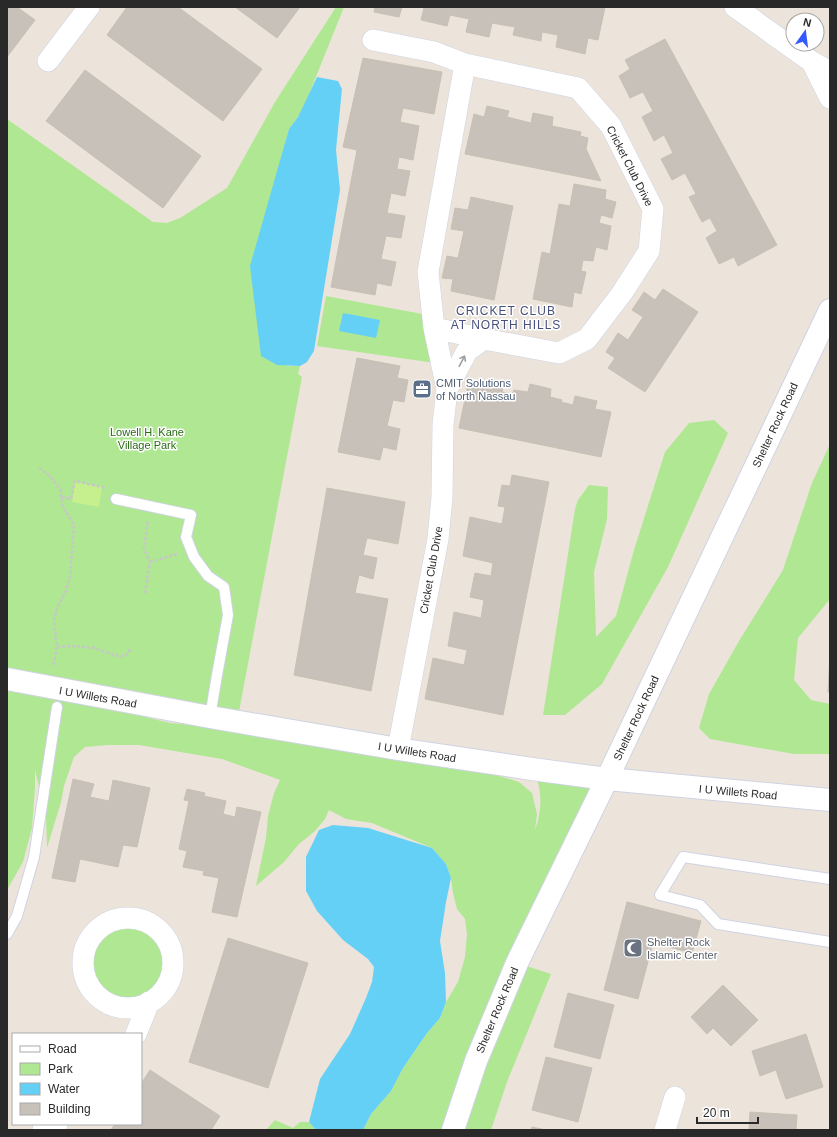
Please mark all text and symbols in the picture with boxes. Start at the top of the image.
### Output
north arrow [785,12,825,52]
text: N [802,16,813,29]
street label: Cricket Club Drive [605,124,655,208]
district label: CRICKET CLUB AT NORTH HILLS [451,304,561,332]
one-way arrow [458,355,466,367]
place label: CMIT Solutions of North Nassau [436,377,515,402]
office icon: CMIT Solutions of North Nassau [411,378,433,400]
street label: Shelter Rock Road [750,381,800,469]
park label: Lowell H. Kane Village Park [110,426,184,451]
street label: Cricket Club Drive [417,525,445,615]
street label: Shelter Rock Road [611,674,661,762]
street label: I U Willets Road [58,684,138,710]
street label: I U Willets Road [377,740,457,764]
street label: I U Willets Road [698,783,778,801]
place label: Shelter Rock Islamic Center [647,936,718,961]
mosque icon: Shelter Rock Islamic Center [622,937,644,959]
street label: Shelter Rock Road [473,965,521,1055]
legend [12,1033,142,1125]
text: Road [48,1042,77,1056]
text: Park [48,1062,74,1076]
text: Water [48,1082,80,1096]
scale bar [697,1099,758,1125]
text: Building [48,1102,91,1116]
text: 20 m [703,1106,730,1120]

